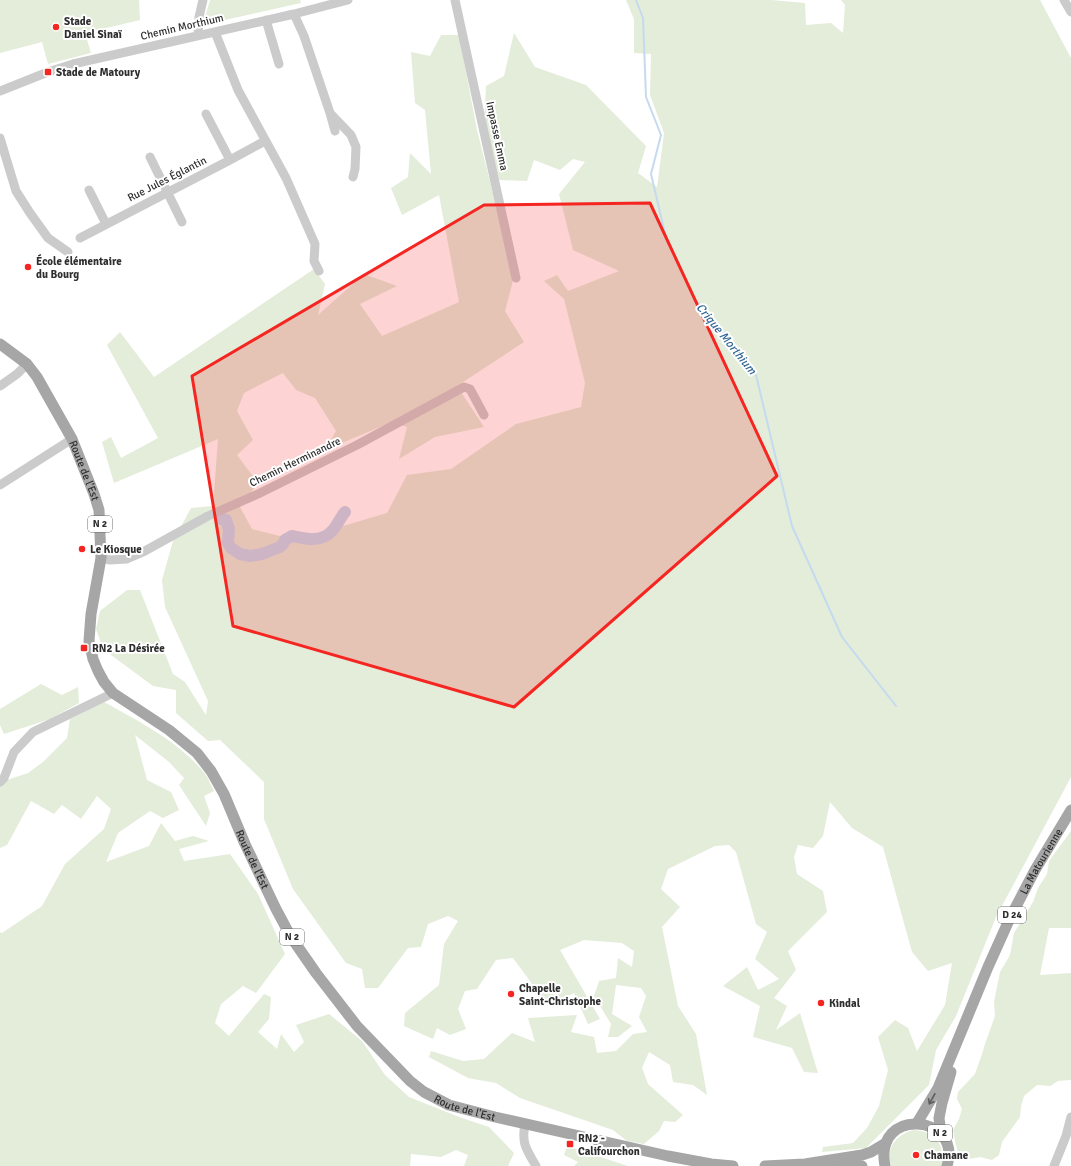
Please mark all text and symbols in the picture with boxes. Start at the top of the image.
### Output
street label: Chemin Morthium [139,11,225,43]
place label: Stade Daniel Sinaï [64,15,123,41]
marker: Stade Daniel Sinaï [51,22,61,32]
place label: Stade de Matoury [56,66,141,79]
marker: Stade de Matoury [43,67,53,77]
street label: Impasse Emma [483,100,511,172]
street label: Rue Jules Églantin [125,153,209,204]
place label: École élémentaire du Bourg [36,254,122,281]
marker: École élémentaire du Bourg [23,262,33,272]
water label: Crique Morthium [693,300,760,378]
street label: Chemin Herminandre [247,434,343,490]
street label: Route de l'Est [67,438,102,502]
road number: N 2 [88,516,112,532]
place label: Le Kiosque [90,543,142,556]
marker: Le Kiosque [77,544,87,554]
place label: RN2 La Désirée [92,642,165,655]
marker: RN2 La Désirée [79,643,89,653]
street label: La Matourienne [1017,826,1065,896]
street label: Route de l'Est [233,828,272,891]
road number: D 24 [998,907,1026,923]
road number: N 2 [280,929,304,945]
place label: Chapelle Saint-Christophe [519,982,601,1008]
marker: Chapelle Saint-Christophe [506,989,516,999]
place label: Kindal [829,997,861,1010]
marker: Kindal [816,998,826,1008]
street label: Route de l'Est [432,1092,497,1123]
one-way arrow [927,1093,935,1105]
road number: N 2 [928,1125,952,1141]
place label: RN2 - Califourchon [578,1132,640,1158]
marker: RN2 - Califourchon [565,1139,575,1149]
place label: Chamane [924,1149,969,1162]
marker: Chamane [911,1150,921,1160]

